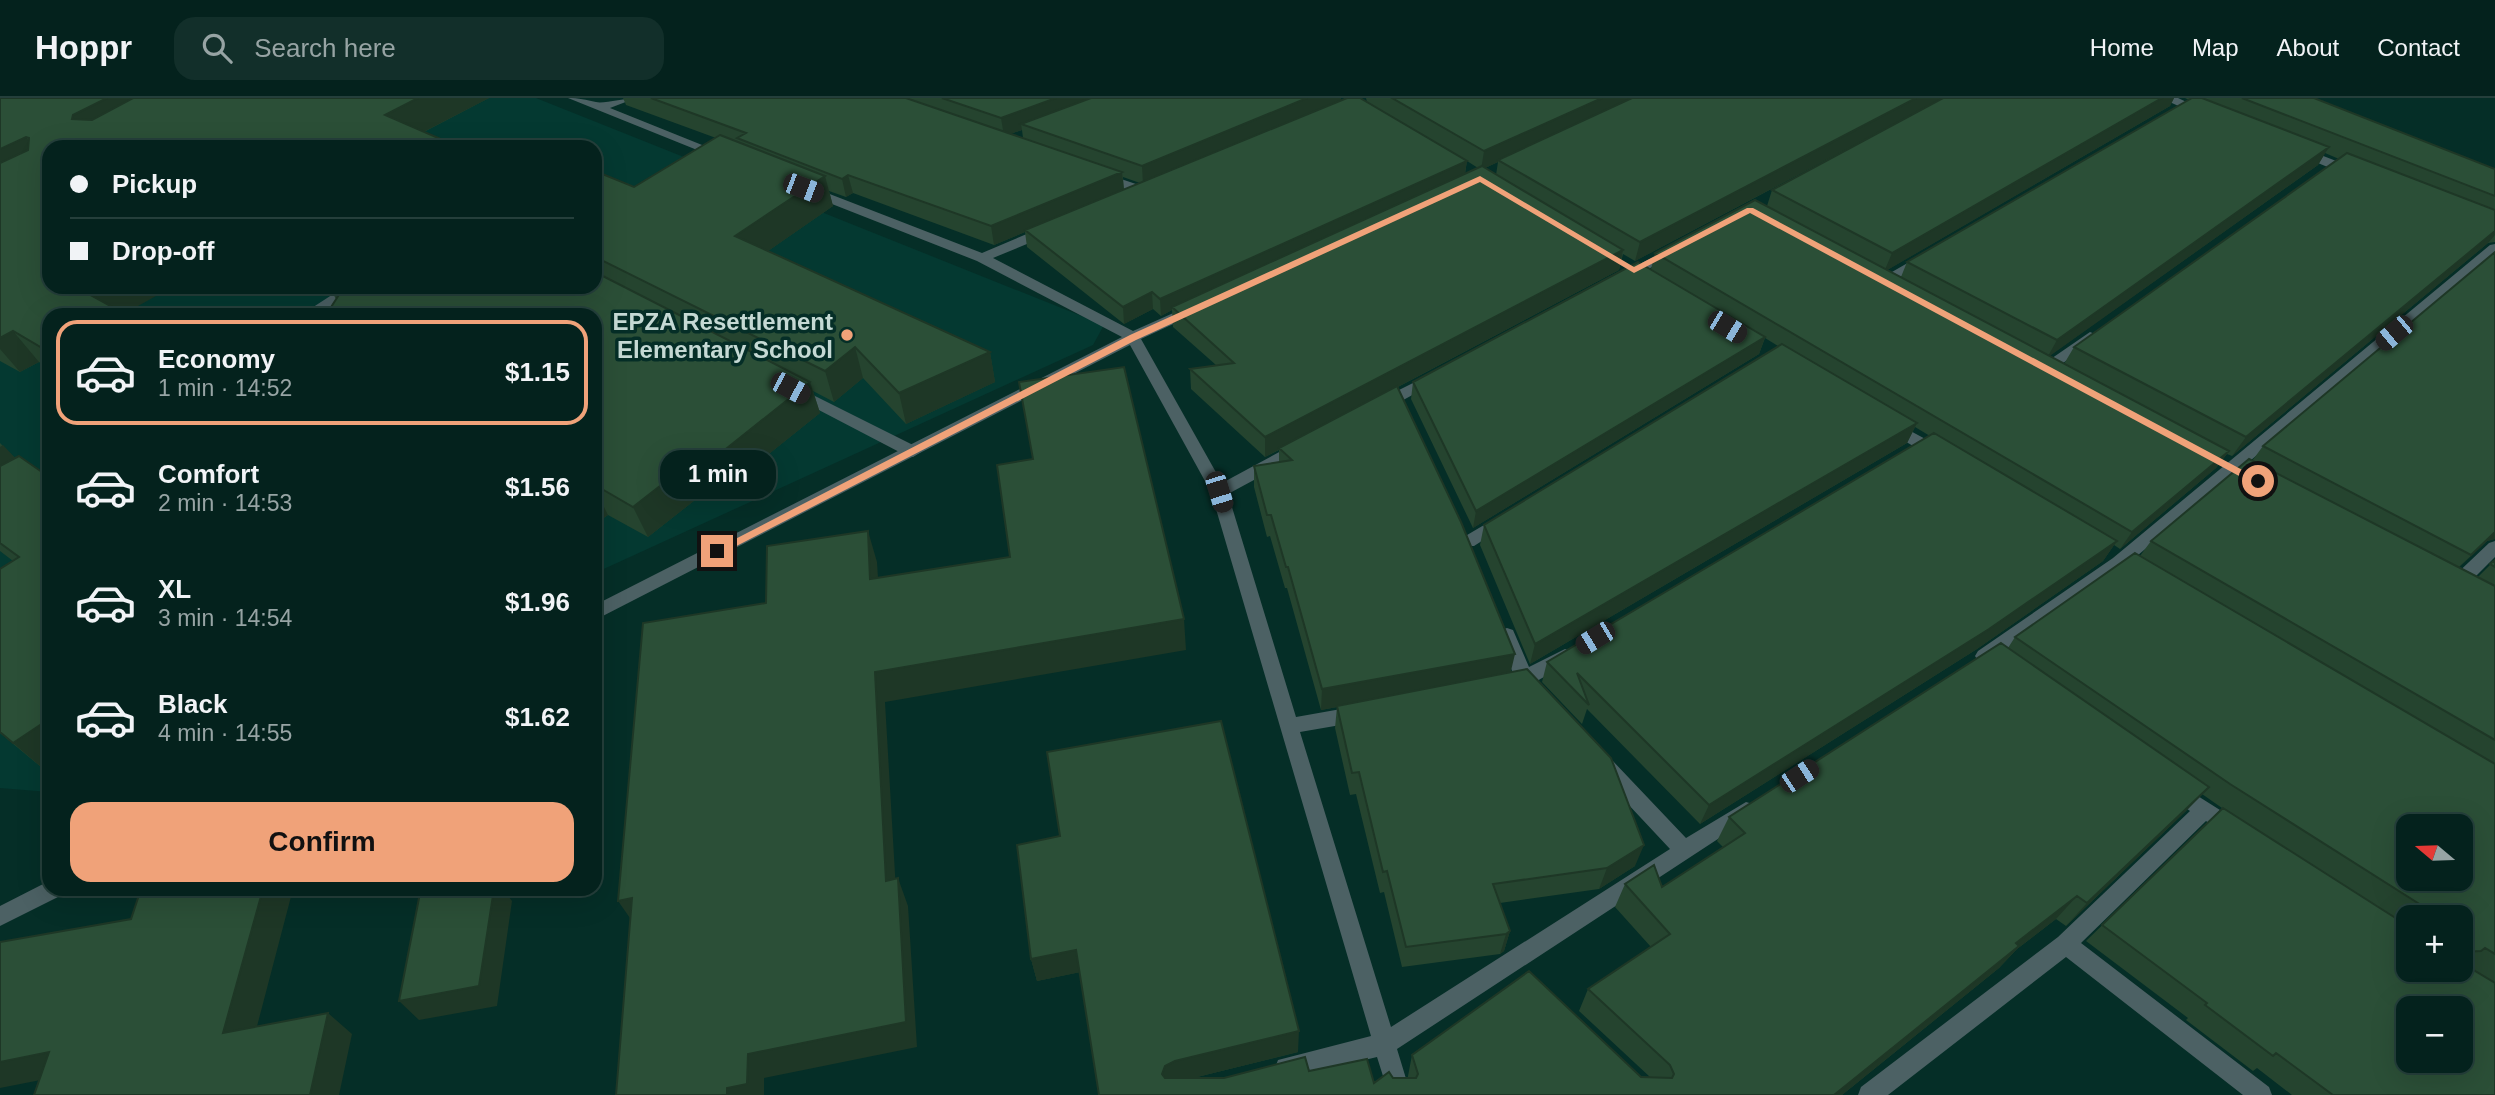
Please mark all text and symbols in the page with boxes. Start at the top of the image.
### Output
search box [174,17,664,80]
text: Hoppr [35,29,132,66]
icon: search [198,29,236,67]
text: Search here [254,33,396,63]
text: Home [2090,34,2154,61]
text: Map [2192,34,2239,61]
text: About [2277,34,2339,61]
text: Contact [2377,34,2460,61]
text: Pickup [112,169,197,199]
car [780,171,827,205]
text: Drop-off [112,236,215,266]
car [1704,307,1751,347]
place label: EPZA Resettlement Elementary School [613,308,833,363]
car [2372,311,2417,355]
marker: EPZA Resettlement Elementary School [839,327,855,343]
icon: car [74,341,137,404]
text: Economy [158,344,275,374]
text: $1.15 [505,357,570,387]
car [767,369,814,407]
text: 1 min · 14:52 [158,375,292,401]
callout: 1 min [659,449,775,498]
icon: car [74,456,137,519]
text: Comfort [158,459,259,489]
text: 1 min [688,461,748,487]
route start [2242,465,2274,497]
car [1203,469,1236,515]
text: $1.56 [505,472,570,502]
text: 2 min · 14:53 [158,490,292,516]
route end [701,535,733,567]
icon: car [74,571,137,634]
text: XL [158,574,191,604]
text: $1.96 [505,587,570,617]
text: 3 min · 14:54 [158,605,292,631]
car [1572,618,1619,658]
icon: car [74,686,137,749]
text: Black [158,689,227,719]
text: $1.62 [505,702,570,732]
text: 4 min · 14:55 [158,720,292,746]
car [1776,756,1823,796]
button: Confirm [70,802,574,882]
north arrow [2396,814,2473,891]
map controls [2396,814,2473,1073]
button: + [2396,905,2473,982]
button: − [2396,996,2473,1073]

